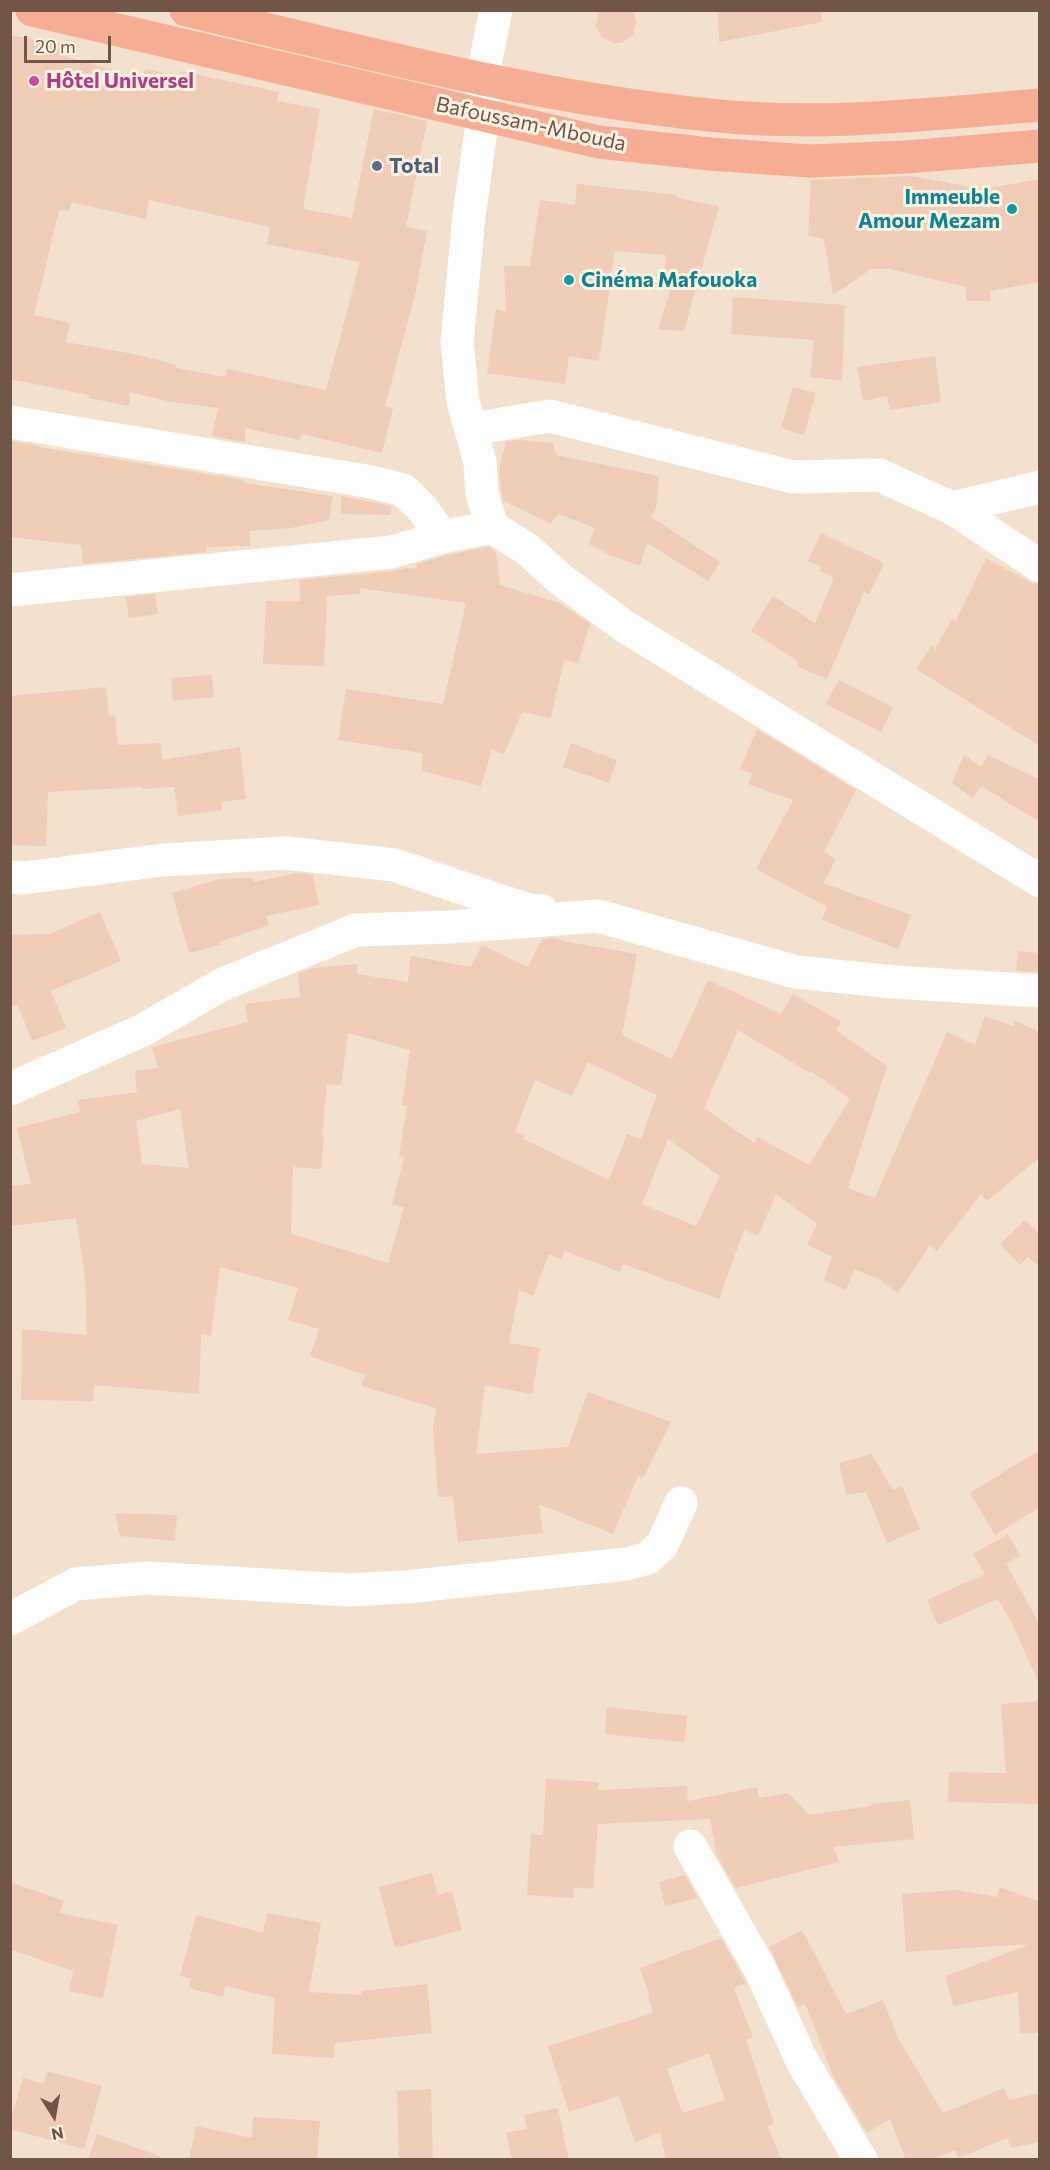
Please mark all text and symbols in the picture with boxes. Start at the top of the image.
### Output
scale bar [27,24,114,62]
text: 20 m [35,35,76,57]
place label: Hôtel Universel [46,68,194,94]
marker: Hôtel Universel [27,74,41,88]
street label: Bafoussam-Mbouda [434,92,628,156]
place label: Total [389,153,439,179]
marker: Total [370,159,384,173]
place label: Immeuble Amour Mezam [858,184,1000,234]
marker: Immeuble Amour Mezam [1005,202,1019,216]
place label: Cinéma Mafouoka [581,267,757,293]
marker: Cinéma Mafouoka [562,273,576,287]
north arrow [24,2086,84,2146]
text: N [50,2124,65,2145]

